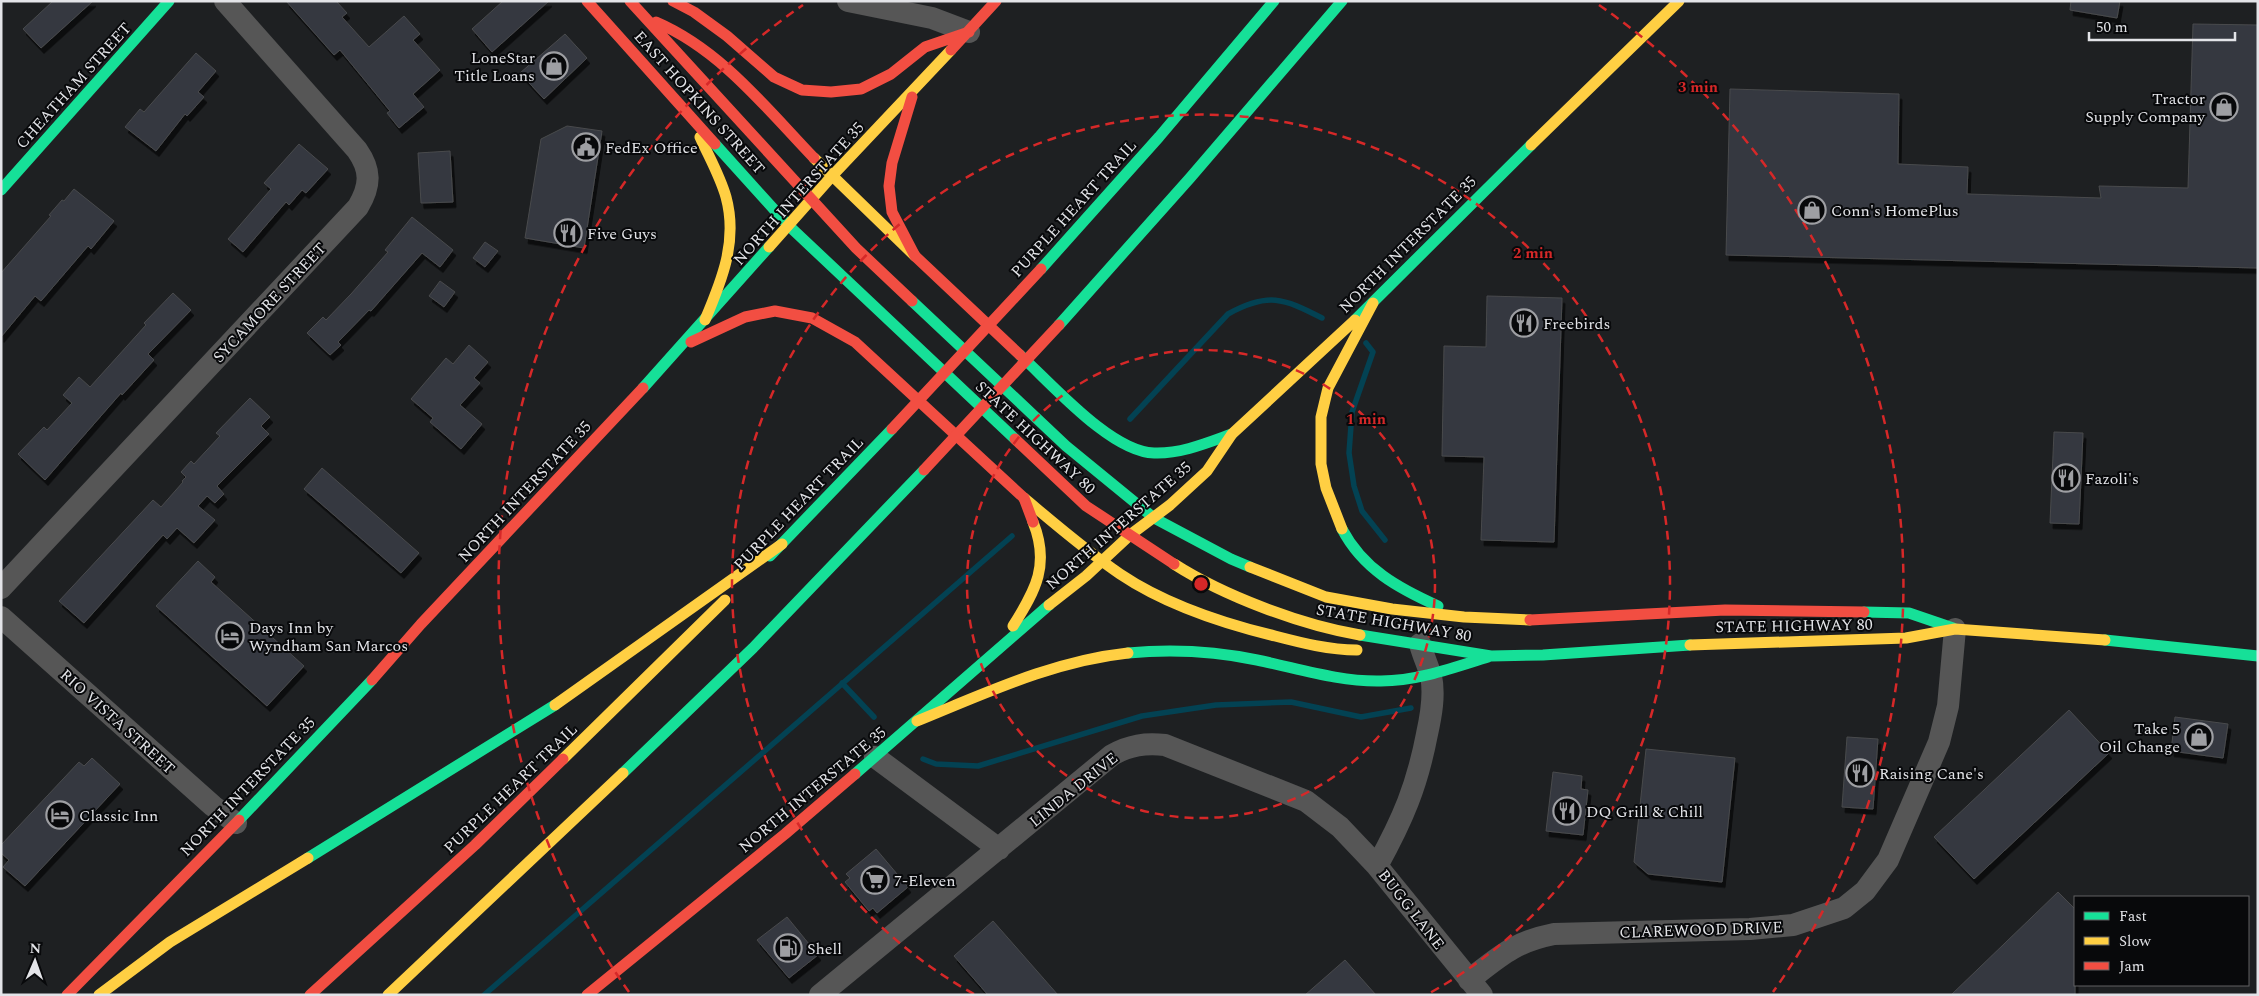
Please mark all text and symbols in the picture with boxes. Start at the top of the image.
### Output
scale bar [2089,10,2235,42]
text: 50 m [2096,16,2128,39]
street label: CHEATHAM STREET [10,17,137,154]
street label: EAST HOPKINS STREET [628,25,771,180]
place label: LoneStar Title Loans [454,46,535,88]
shop icon: LoneStar Title Loans [539,51,569,81]
text: 3 min [1678,76,1718,99]
place label: Tractor Supply Company [2085,87,2206,129]
shop icon: Tractor Supply Company [2209,92,2239,122]
street label: NORTH INTERSTATE 35 [728,116,870,271]
public building icon: FedEx Office [571,132,601,162]
street label: PURPLE HEART TRAIL [1005,134,1142,283]
place label: FedEx Office [605,136,698,160]
street label: NORTH INTERSTATE 35 [1333,170,1482,319]
shop icon: Conn's HomePlus [1797,195,1827,225]
place label: Conn's HomePlus [1831,199,1959,223]
restaurant icon: Five Guys [553,218,583,248]
place label: Five Guys [587,222,657,246]
street label: SYCAMORE STREET [207,237,332,368]
text: 2 min [1513,242,1553,265]
restaurant icon: Freebirds [1509,308,1539,338]
place label: Freebirds [1543,312,1610,336]
street label: STATE HIGHWAY 80 [970,375,1101,500]
text: 1 min [1346,408,1386,431]
street label: NORTH INTERSTATE 35 [452,415,597,568]
street label: PURPLE HEART TRAIL [728,431,869,576]
street label: NORTH INTERSTATE 35 [1041,456,1197,596]
restaurant icon: Fazoli's [2051,463,2081,493]
place label: Fazoli's [2085,467,2139,491]
centre of rings [1192,575,1210,593]
street label: STATE HIGHWAY 80 [1314,598,1473,648]
street label: STATE HIGHWAY 80 [1715,613,1873,639]
place label: Days Inn by Wyndham San Marcos [249,616,408,658]
hotel icon: Days Inn by Wyndham San Marcos [215,621,245,651]
street label: RIO VISTA STREET [54,663,181,780]
street label: NORTH INTERSTATE 35 [174,711,321,862]
place label: Take 5 Oil Change [2099,717,2180,759]
street label: PURPLE HEART TRAIL [438,718,583,859]
street label: NORTH INTERSTATE 35 [734,721,892,859]
shop icon: Take 5 Oil Change [2184,722,2214,752]
street label: LINDA DRIVE [1024,746,1123,833]
restaurant icon: Raising Cane's [1845,758,1875,788]
place label: Raising Cane's [1879,762,1984,786]
restaurant icon: DQ Grill & Chill [1552,796,1582,826]
hotel icon: Classic Inn [45,800,75,830]
place label: DQ Grill & Chill [1586,800,1703,824]
place label: Classic Inn [79,804,158,828]
street label: BUGG LANE [1372,864,1450,955]
supermarket icon: 7-Eleven [860,865,890,895]
place label: 7-Eleven [894,869,956,893]
legend [2074,896,2249,986]
text: Fast [2119,905,2147,928]
street label: CLAREWOOD DRIVE [1619,915,1783,945]
text: Slow [2119,930,2151,953]
fuel station icon: Shell [773,933,803,963]
north arrow [10,936,60,986]
place label: Shell [807,937,842,961]
text: N [29,938,42,959]
text: Jam [2119,955,2145,978]

